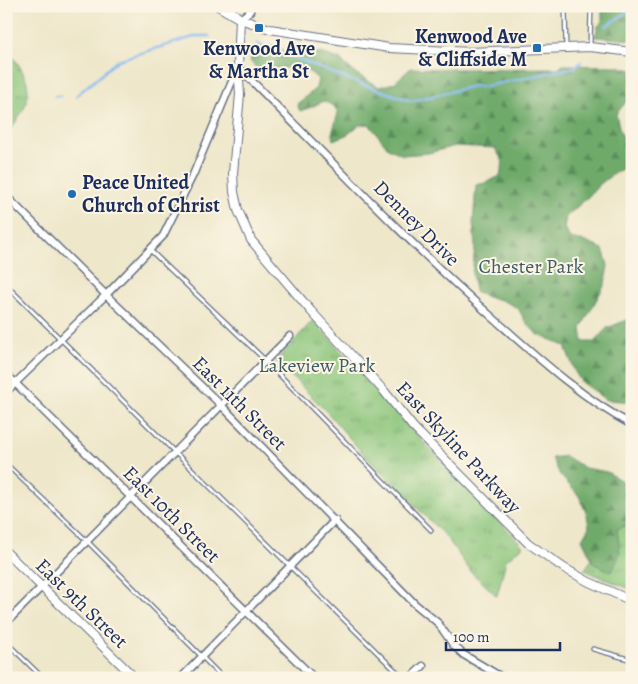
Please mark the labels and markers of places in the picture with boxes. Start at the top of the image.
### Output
marker: Kenwood Ave & Martha St [253,22,265,34]
place label: Kenwood Ave & Cliffside M [415,23,527,73]
place label: Kenwood Ave & Martha St [203,35,315,85]
marker: Kenwood Ave & Cliffside M [531,42,543,54]
place label: Peace United Church of Christ [82,169,220,219]
marker: Peace United Church of Christ [66,188,78,200]

